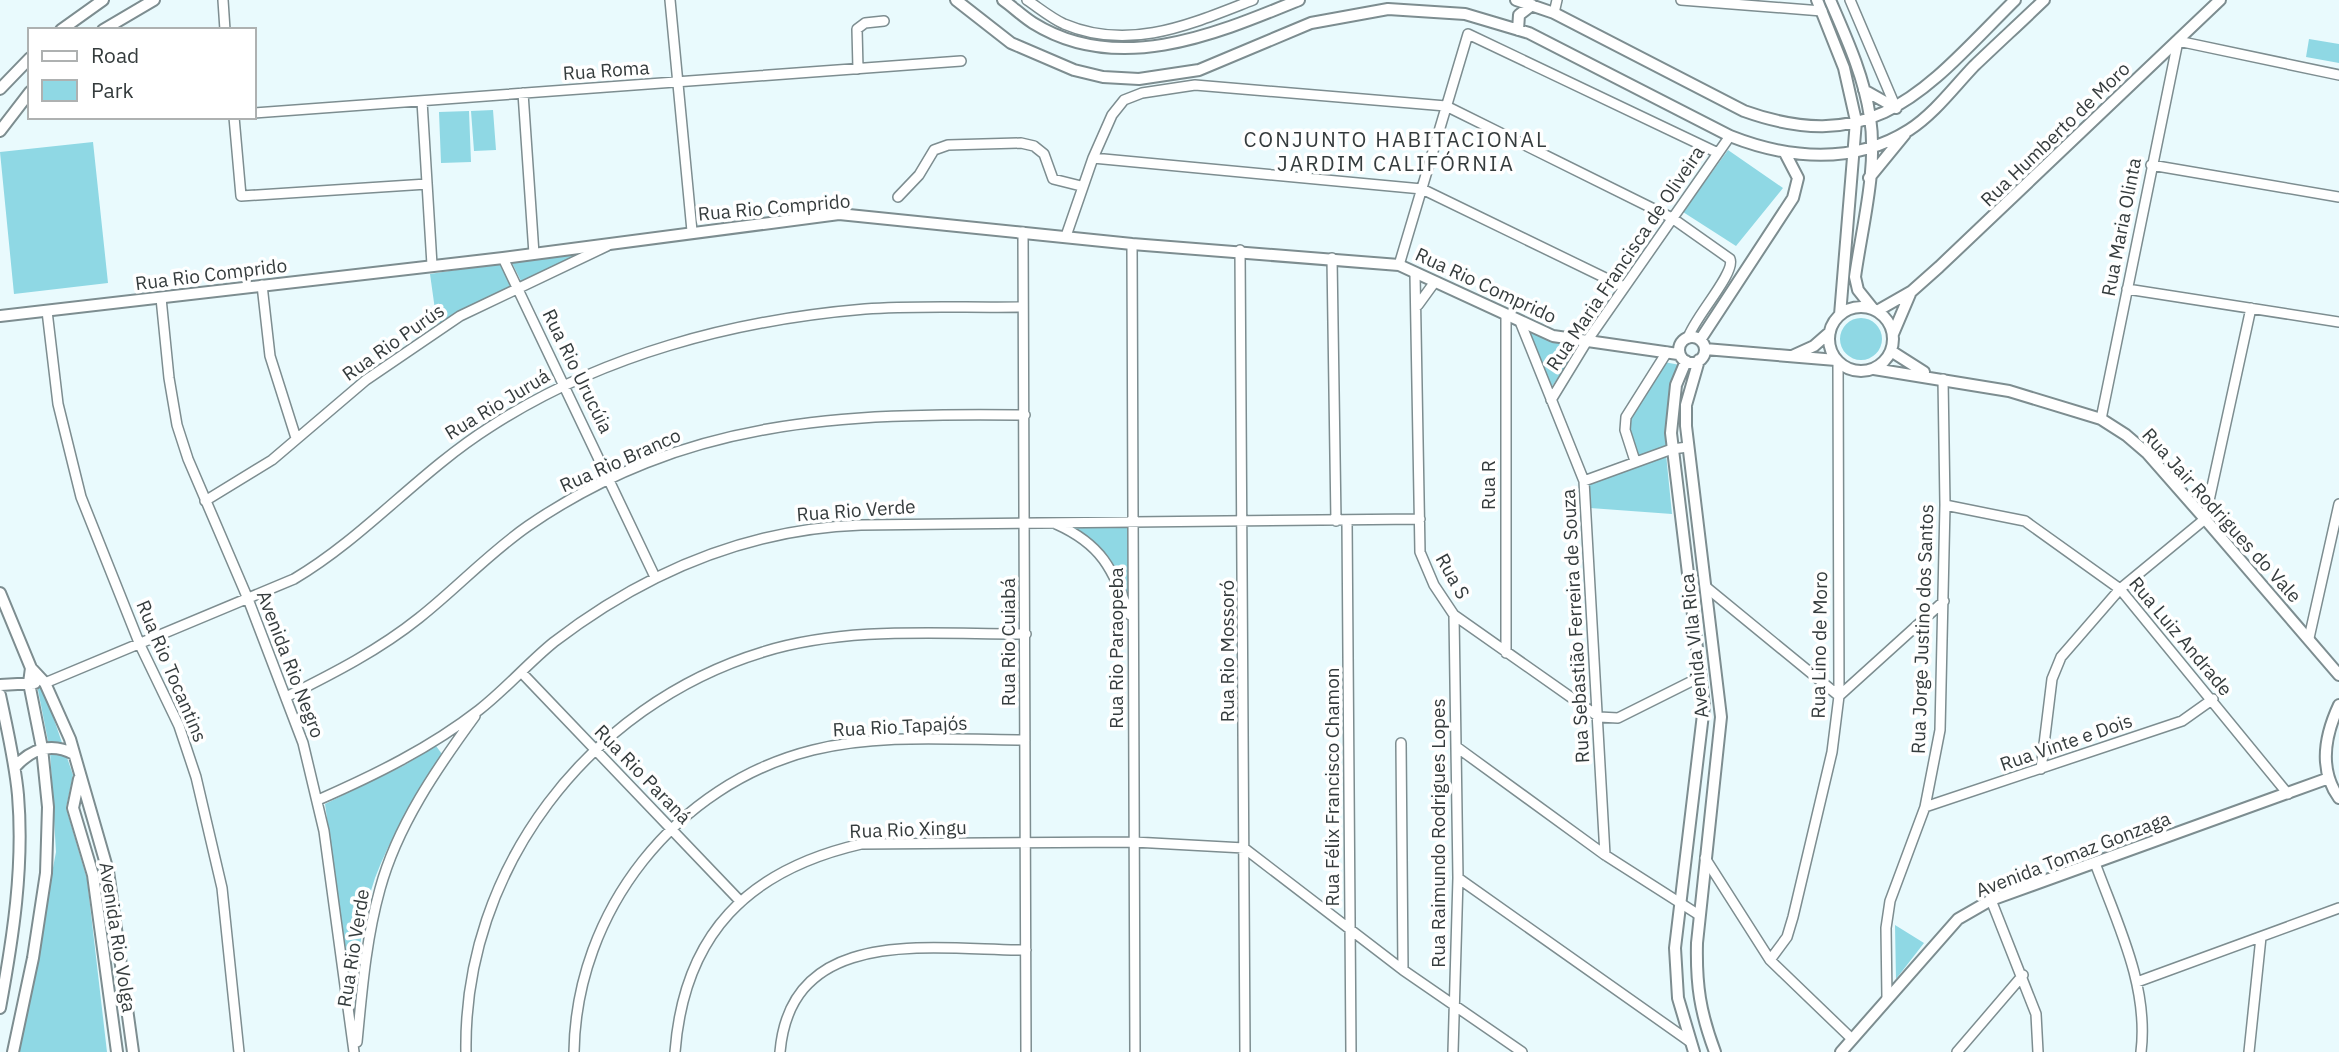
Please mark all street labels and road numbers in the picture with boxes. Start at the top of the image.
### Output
street label: Rua Roma [562,55,650,85]
street label: Rua Humberto de Moro [1975,57,2135,211]
street label: Rua Maria Francisca de Oliveira [1541,141,1709,375]
street label: Rua Maria Olinta [2096,156,2146,298]
street label: Rua Rio Comprido [697,188,851,226]
street label: Rua Rio Comprido [1412,242,1560,328]
street label: Rua Rio Comprido [134,253,288,295]
street label: Rua Rio Purús [337,298,449,386]
street label: Rua Rio Urucúia [538,305,618,437]
street label: Rua Rio Juruá [440,363,554,445]
street label: Rua Rio Branco [556,423,684,497]
street label: Rua Jair Rodrigues do Vale [2137,423,2307,607]
street label: Rua R [1476,460,1500,510]
street label: Rua Sebastião Ferreira de Souza [1556,488,1594,764]
street label: Rua Rio Verde [796,494,916,526]
street label: Rua Jorge Justino dos Santos [1906,504,1938,754]
street label: Rua S [1431,549,1475,603]
street label: Rua Rio Paraopeba [1104,567,1128,729]
street label: Rua Lino de Moro [1806,571,1832,719]
street label: Avenida Vila Rica [1674,572,1714,720]
street label: Rua Luiz Andrade [2124,572,2238,700]
street label: Rua Rio Cuiabá [996,578,1020,706]
street label: Rua Rio Mossoró [1215,580,1239,722]
street label: Avenida Rio Negro [252,587,330,741]
street label: Rua Rio Tocantins [131,596,213,746]
street label: Rua Félix Francisco Chamon [1320,667,1344,907]
street label: Rua Raimundo Rodrigues Lopes [1426,698,1450,968]
street label: Rua Vinte e Dois [1997,708,2135,776]
street label: Rua Rio Tapajós [832,710,968,742]
street label: Rua Rio Paraná [590,719,696,829]
street label: Avenida Tomaz Gonzaga [1972,806,2174,902]
street label: Rua Rio Xingu [849,815,967,843]
street label: Avenida Rio Volga [94,860,142,1014]
street label: Rua Rio Verde [332,887,374,1009]

